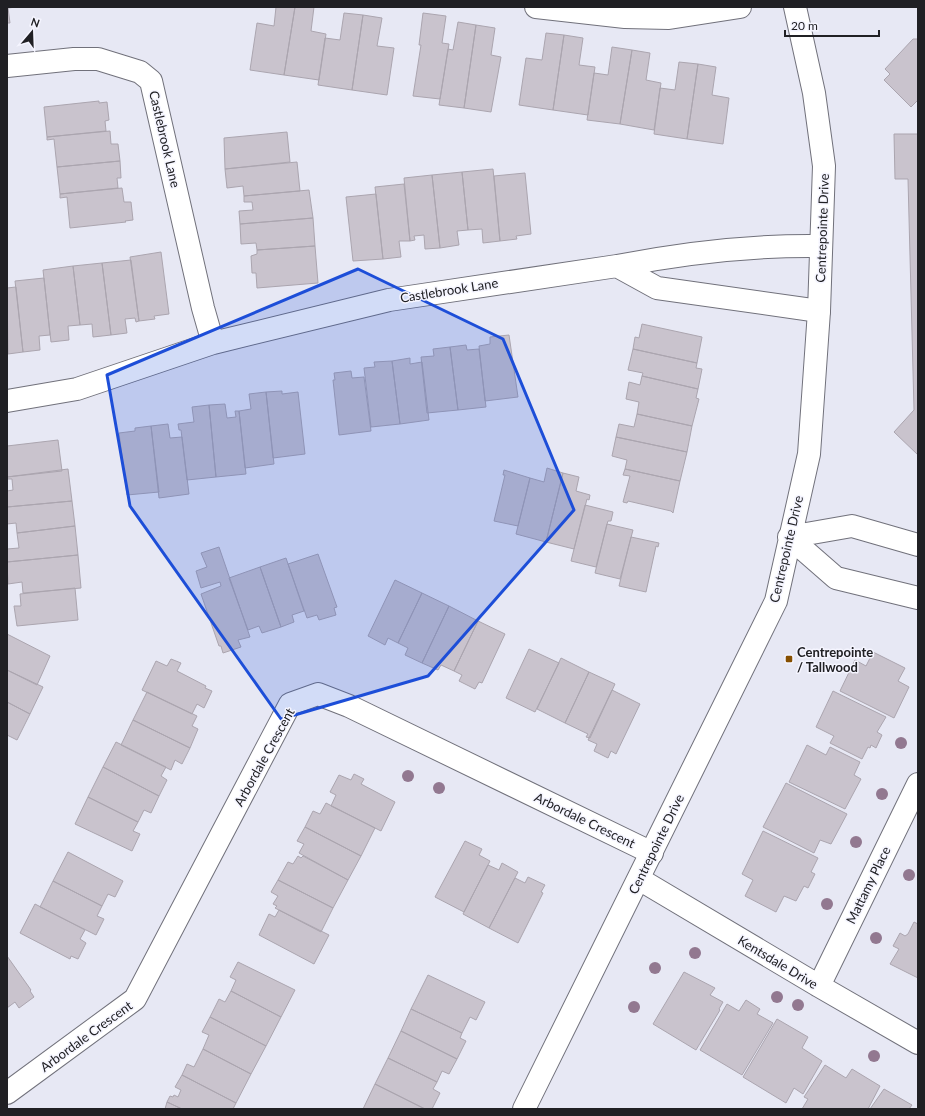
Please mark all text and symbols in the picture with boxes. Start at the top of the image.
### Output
north arrow [12,12,52,52]
scale bar [785,12,879,38]
text: N [29,15,42,30]
text: 20 m [791,18,818,33]
street label: Castlebrook Lane [146,89,184,189]
street label: Centrepointe Drive [812,173,832,283]
street label: Castlebrook Lane [399,274,499,306]
street label: Centrepointe Drive [766,494,806,604]
place label: Centrepointe / Tallwood [797,644,873,675]
marker: Centrepointe / Tallwood [784,654,794,664]
street label: Arbordale Crescent [230,705,298,809]
street label: Arbordale Crescent [532,789,638,851]
street label: Centrepointe Drive [625,791,687,897]
street label: Mattamy Place [842,844,894,926]
street label: Kentsdale Drive [735,932,821,992]
street label: Arbordale Crescent [37,997,135,1075]

